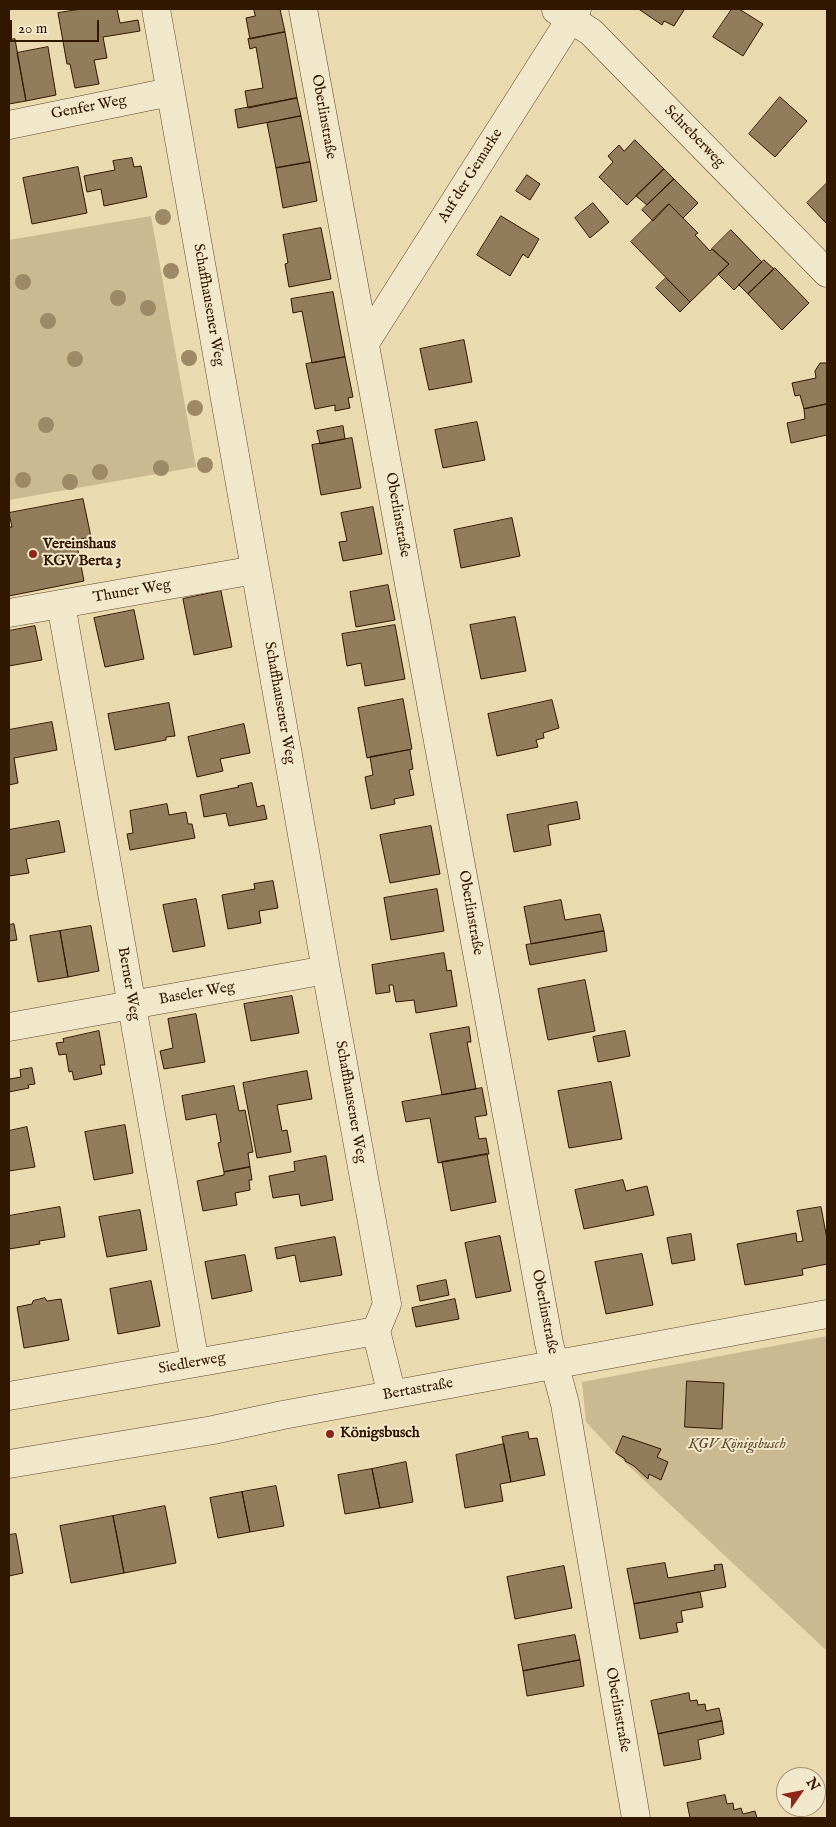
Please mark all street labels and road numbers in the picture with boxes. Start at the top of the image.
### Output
street label: Oberlinstraße [307,73,339,161]
street label: Genfer Weg [50,92,128,124]
street label: Schreberweg [660,102,728,172]
street label: Auf der Gemarke [435,126,507,226]
street label: Schaffhausener Weg [188,242,228,368]
street label: Oberlinstraße [381,471,413,559]
street label: Thuner Weg [92,576,172,608]
street label: Schaffhausener Weg [259,640,299,766]
street label: Oberlinstraße [454,869,486,957]
street label: Berner Weg [113,946,143,1022]
street label: Baseler Weg [158,978,236,1010]
street label: Schaffhausener Weg [330,1039,370,1165]
street label: Oberlinstraße [527,1268,561,1356]
street label: Siedlerweg [157,1349,227,1379]
street label: Bertastraße [381,1375,455,1405]
street label: Oberlinstraße [601,1666,633,1754]

